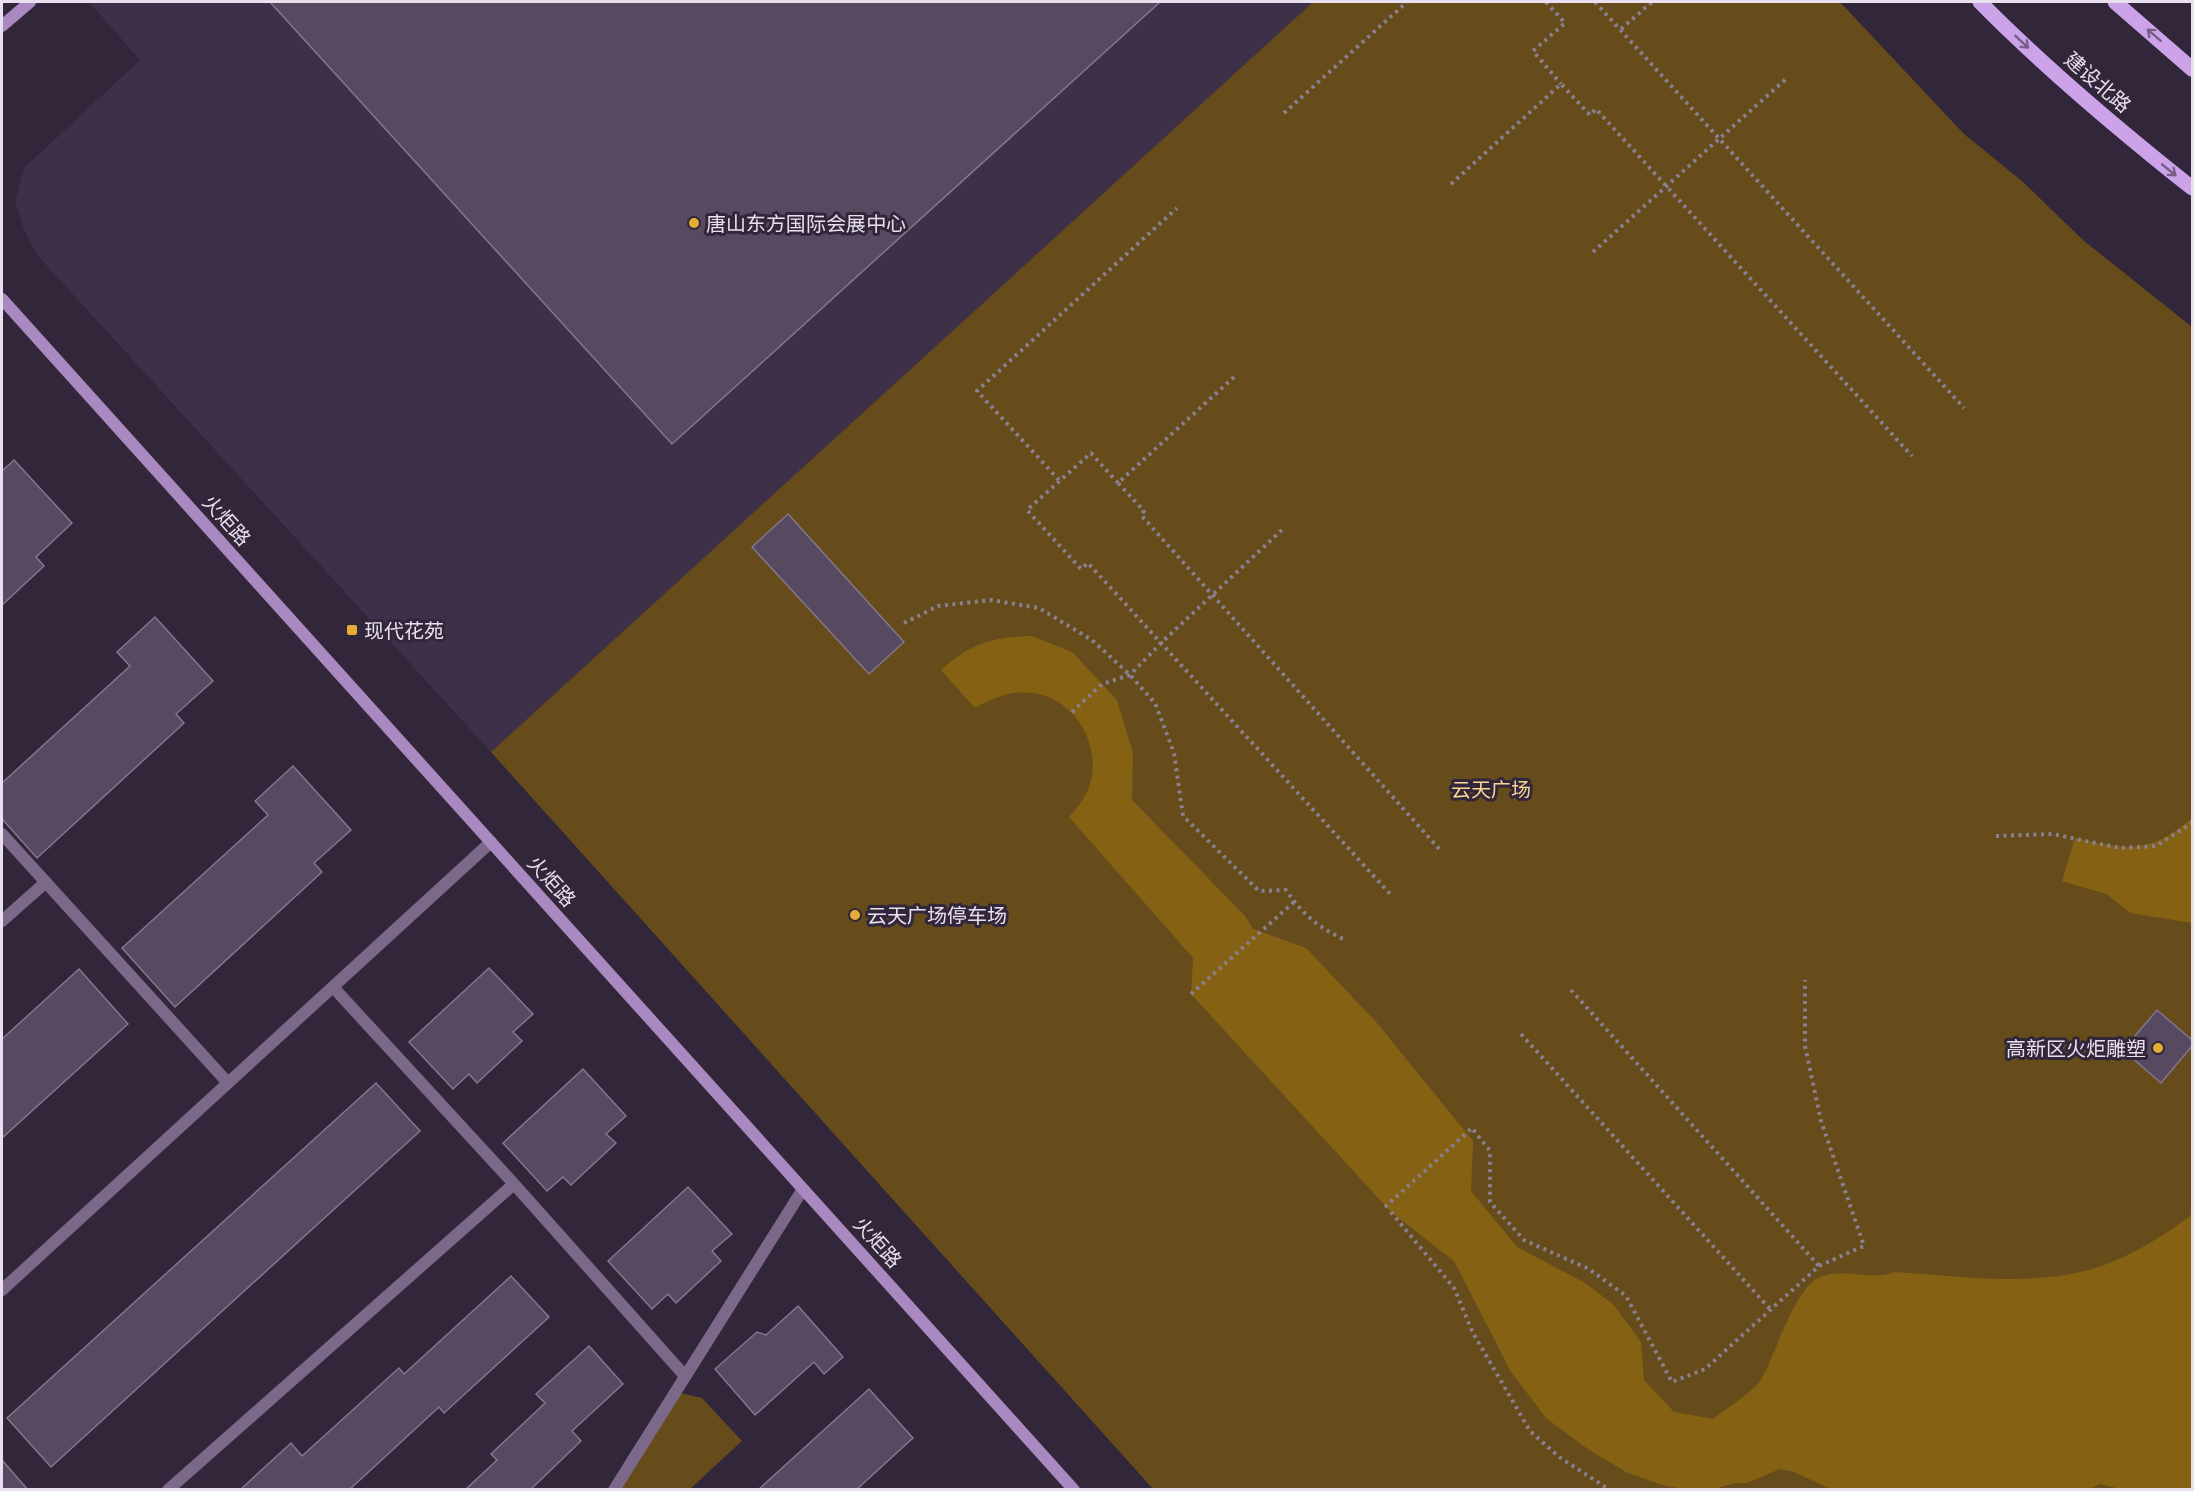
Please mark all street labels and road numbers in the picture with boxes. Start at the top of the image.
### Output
street label: 建设北路 [2059,46,2137,118]
street label: 火炬路 [197,489,257,551]
street label: 火炬路 [522,850,582,912]
street label: 火炬路 [848,1211,908,1273]

